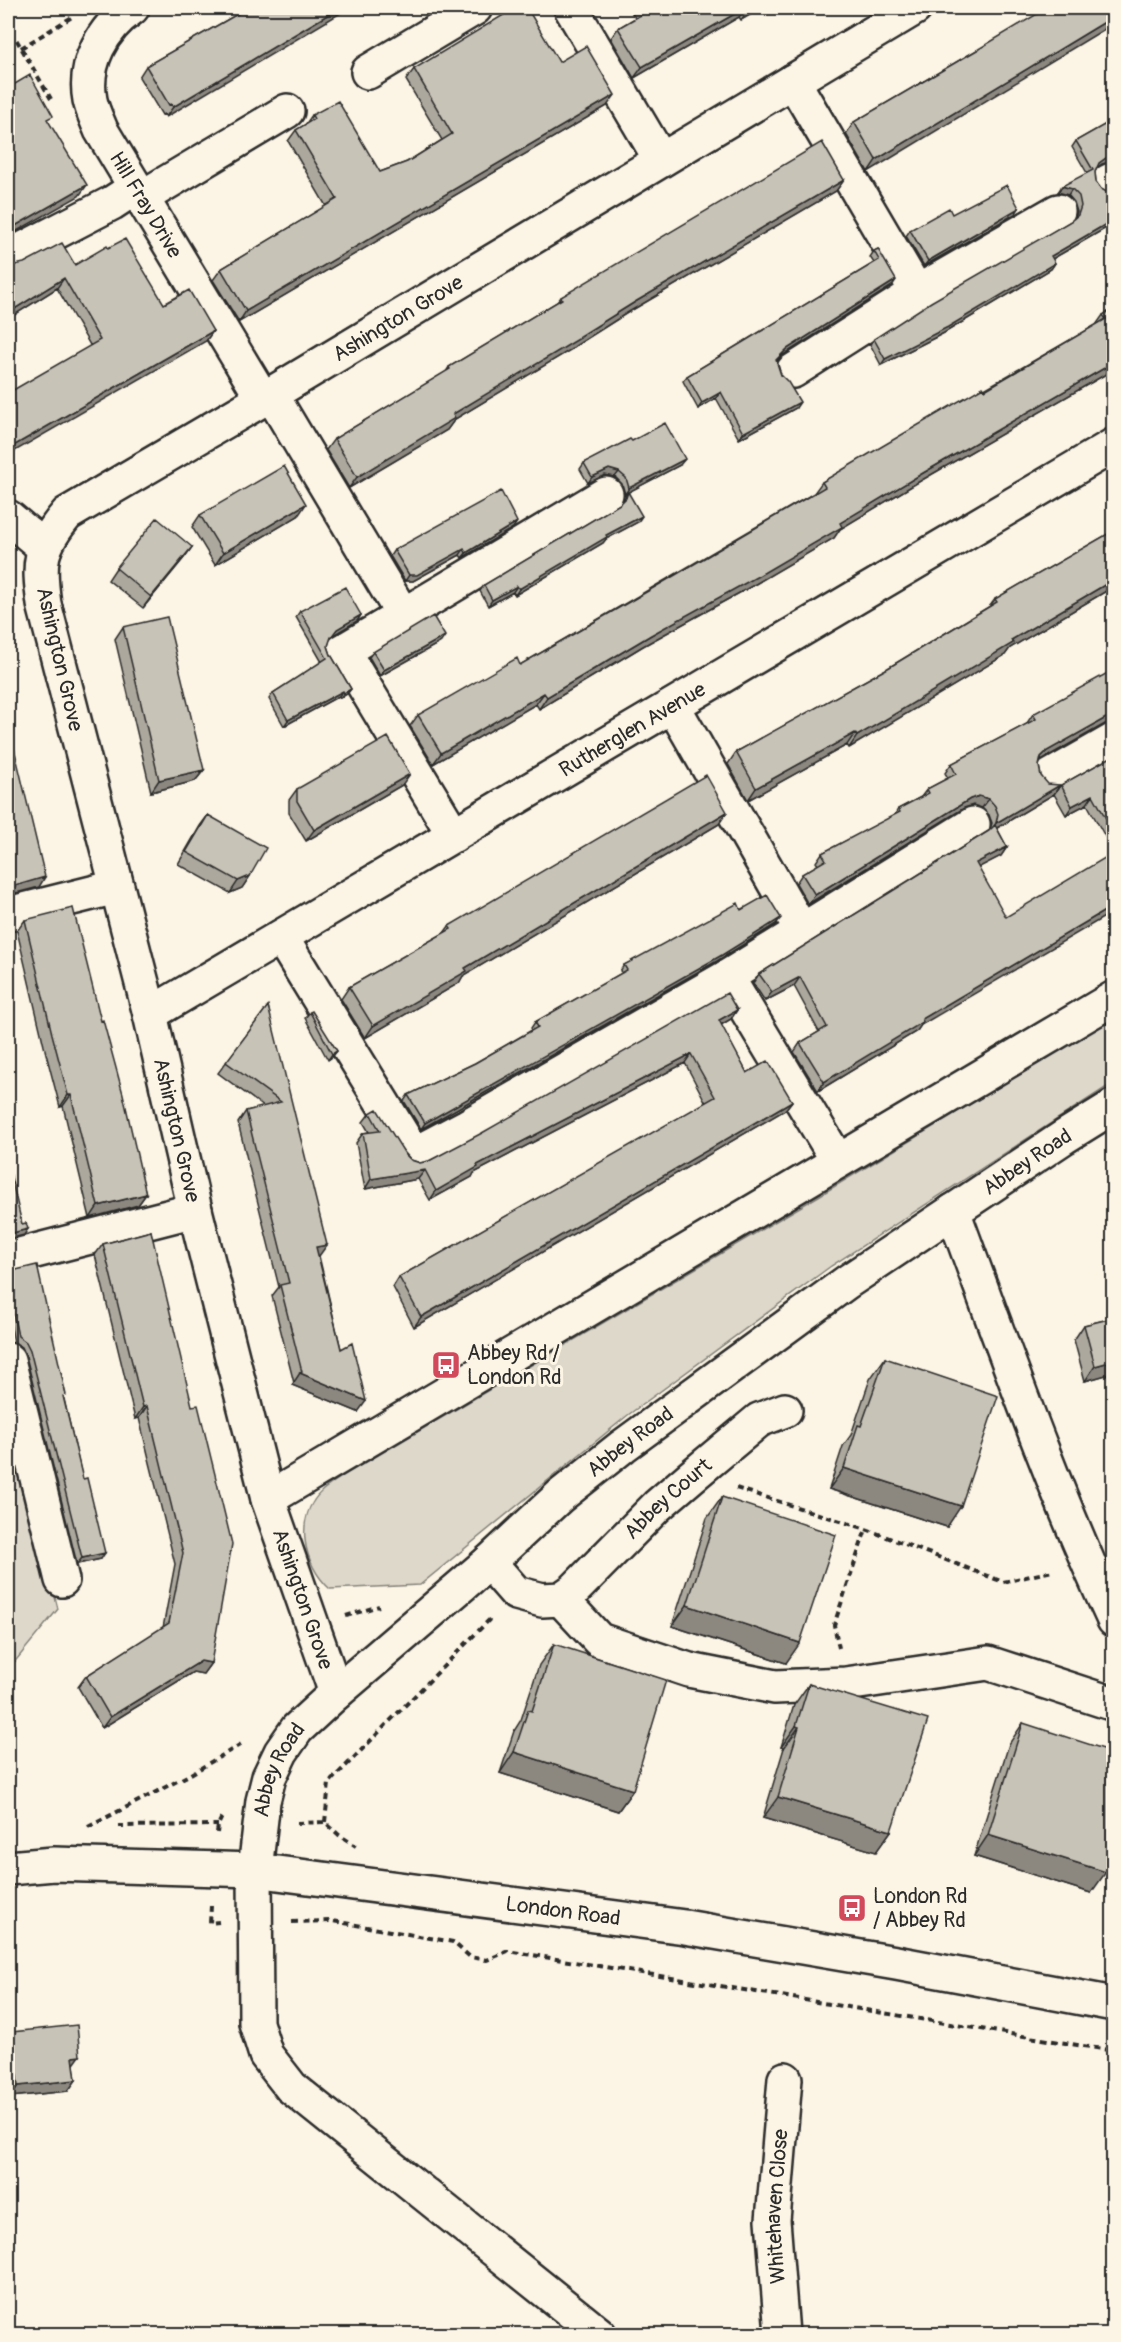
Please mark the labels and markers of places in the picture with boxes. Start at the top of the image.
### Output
place label: Abbey Rd / London Rd [467,1340,562,1391]
bus stop icon: Abbey Rd / London Rd [430,1349,462,1381]
place label: London Rd / Abbey Rd [873,1883,968,1934]
bus stop icon: London Rd / Abbey Rd [836,1892,868,1924]

